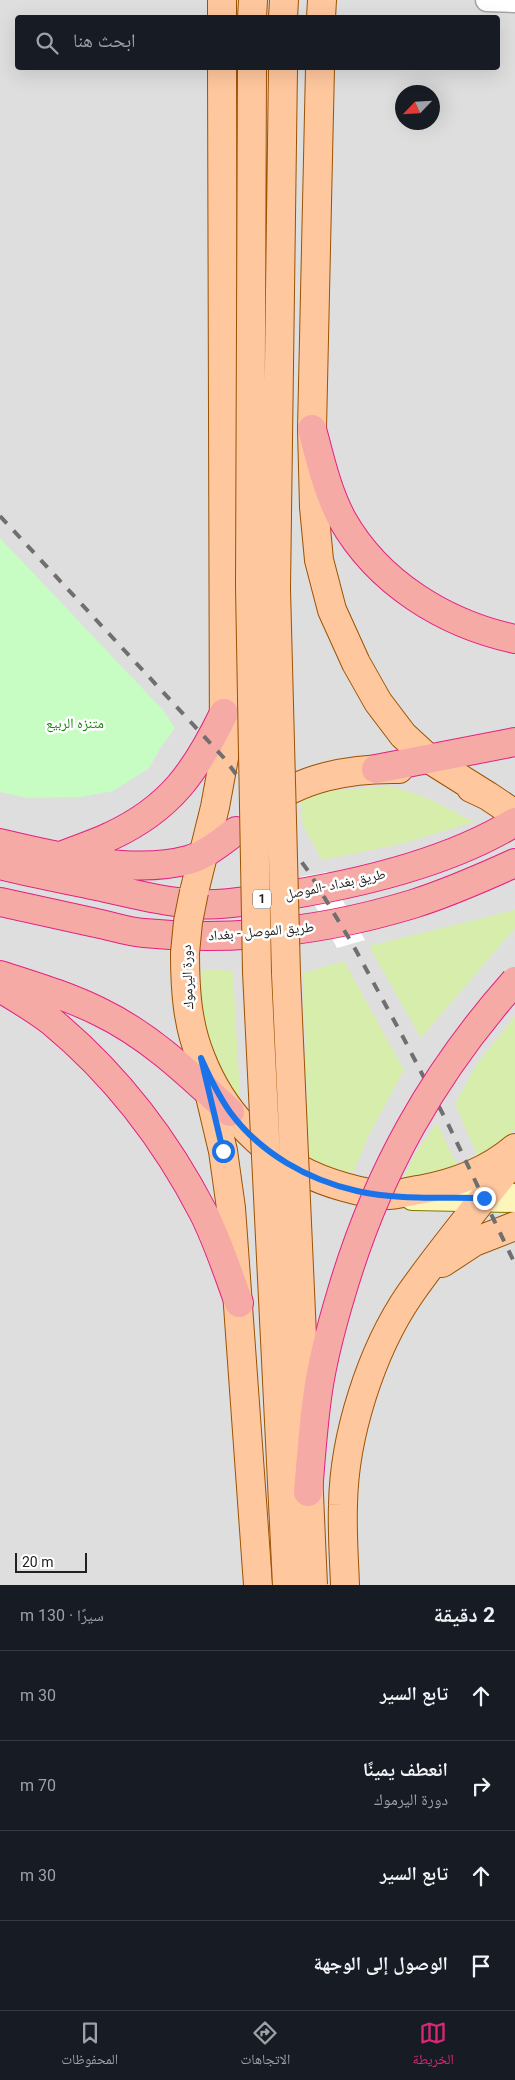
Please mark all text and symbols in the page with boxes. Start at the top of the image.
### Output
search box [15,15,500,70]
icon: search [33,29,61,57]
text: ابحث هنا [73,29,136,52]
north arrow [395,85,440,130]
park label: متنزه الربيع [46,715,104,733]
street label: طريق بغداد -الموصل [283,865,387,904]
road number: 1 [253,890,271,909]
street label: طريق الموصل - بغداد [207,918,315,946]
street label: دورة اليرموك [178,944,197,1010]
route start [212,1140,235,1163]
route end [473,1187,496,1210]
scale bar [15,1550,88,1573]
text: 20 m [22,1554,54,1570]
text: 2 دقيقة [434,1603,495,1627]
text: سيرًا · 130 m [20,1606,104,1625]
text: تابع السير [380,1682,448,1705]
icon: ahead [467,1682,495,1710]
text: 30 m [20,1686,56,1705]
text: انعطف يمينًا [363,1758,448,1781]
icon: right [467,1772,495,1800]
text: 70 m [20,1776,56,1795]
text: دورة اليرموك [374,1790,448,1809]
text: تابع السير [380,1862,448,1885]
icon: ahead [467,1862,495,1890]
text: 30 m [20,1866,56,1885]
text: الوصول إلى الوجهة [314,1952,448,1975]
icon: arrive [467,1952,495,1980]
tab: المحفوظات [61,2019,118,2073]
tab: الاتجاهات [241,2019,290,2073]
tab: الخريطة [413,2019,454,2073]

